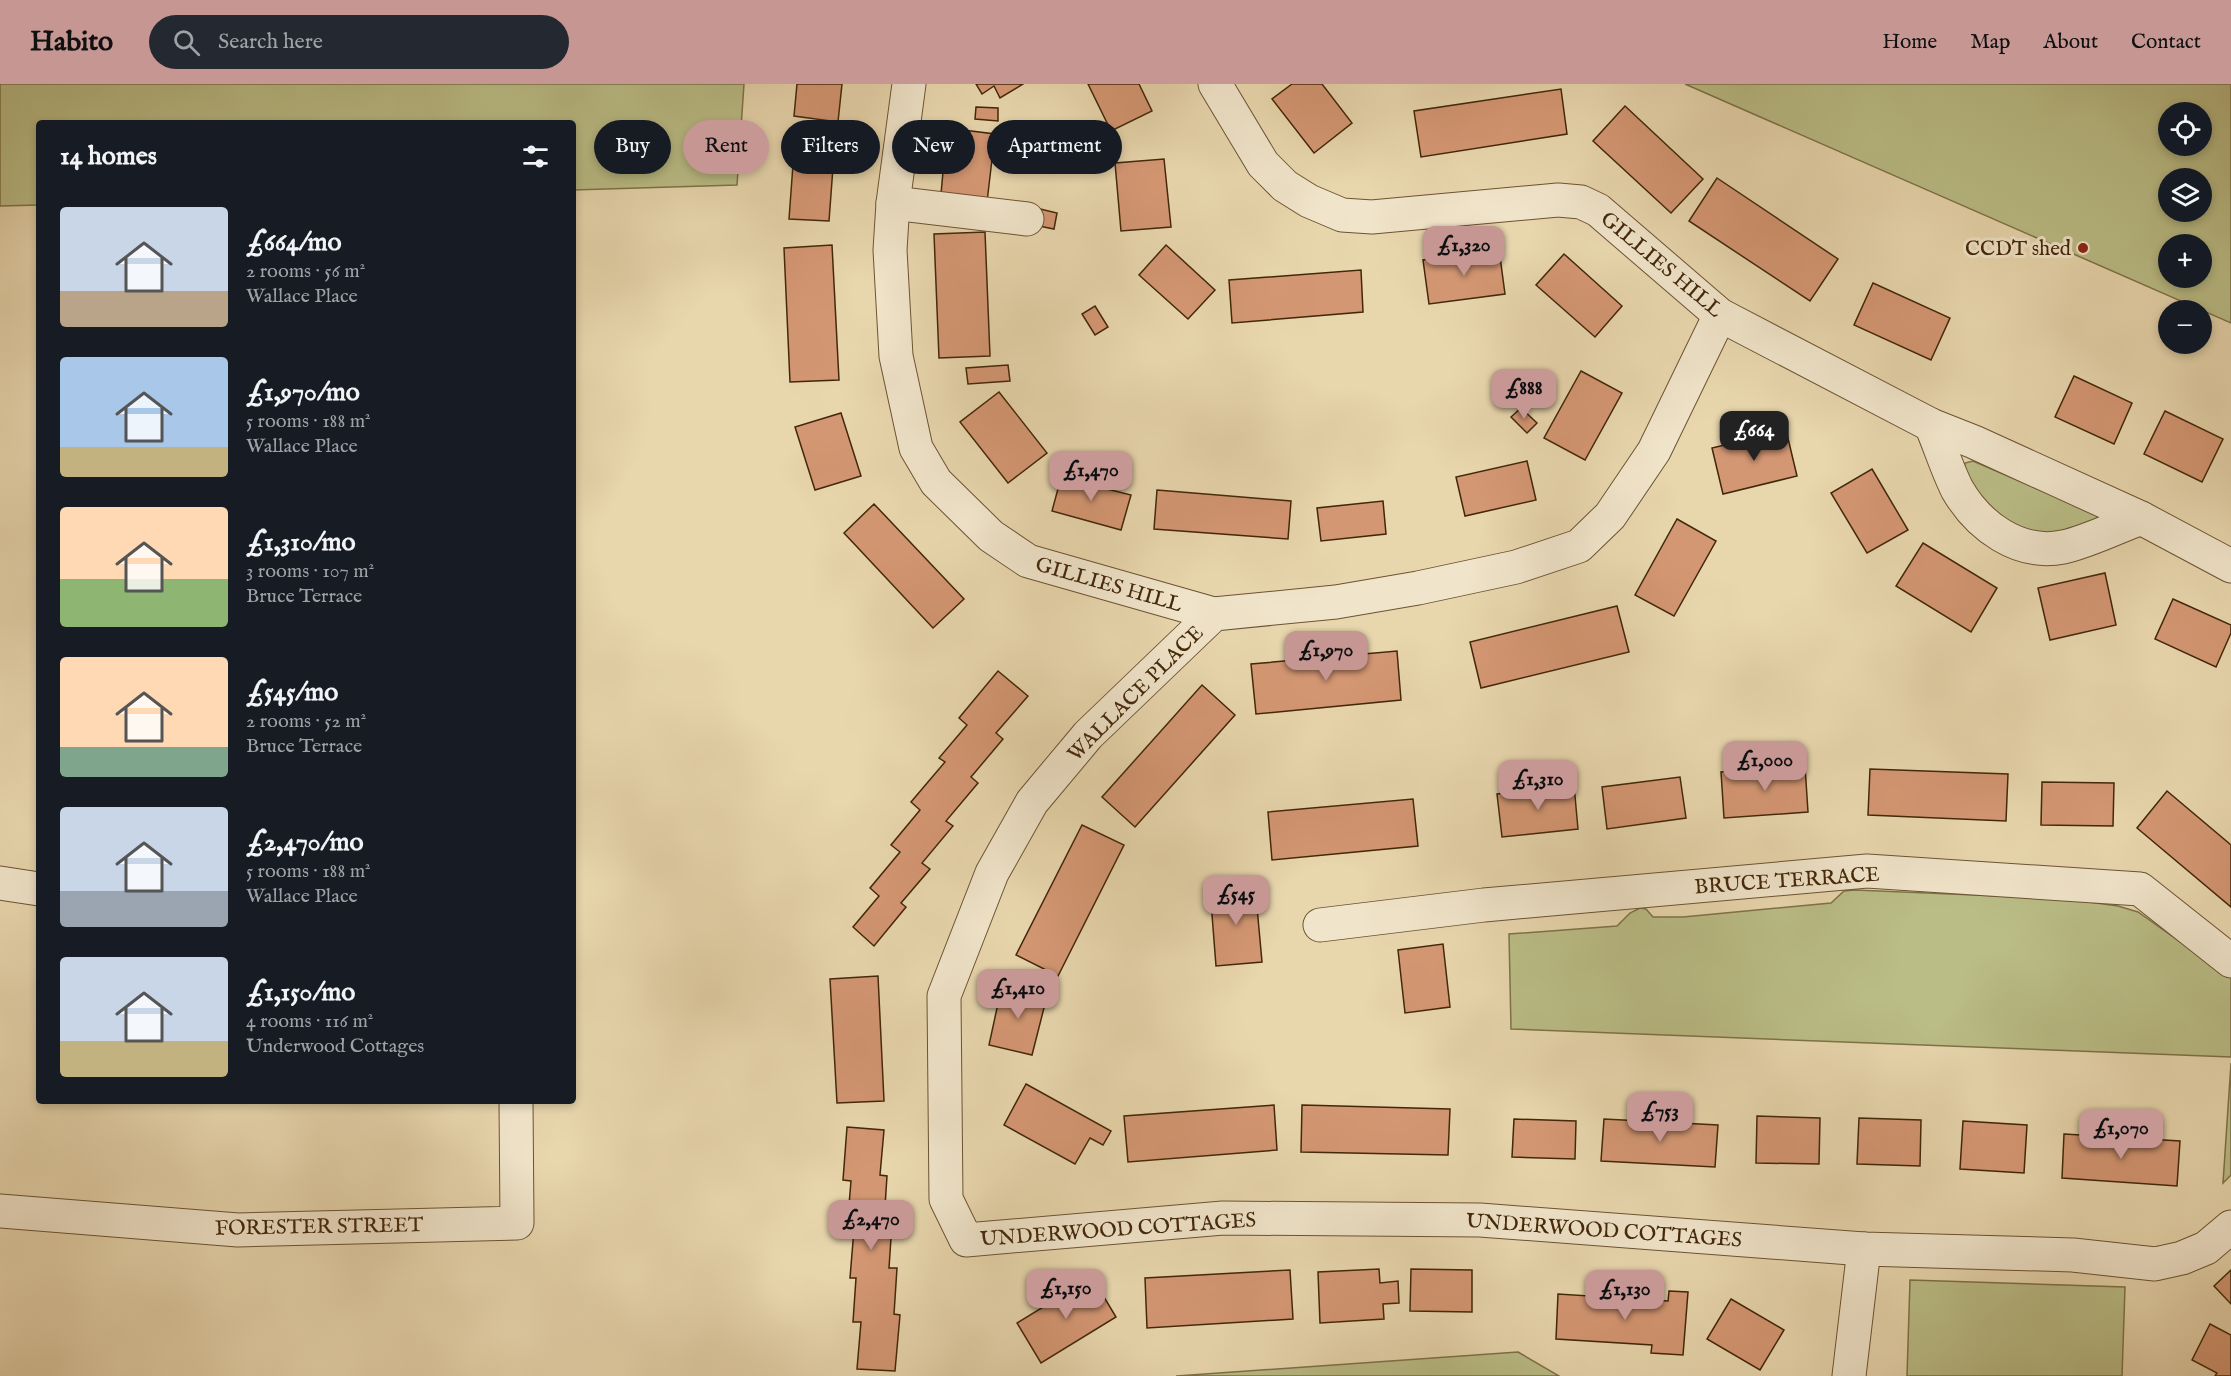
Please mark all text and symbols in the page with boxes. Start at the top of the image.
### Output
search box [149,15,569,69]
text: Habito [30,25,113,60]
icon: search [170,26,203,59]
text: Search here [218,28,323,56]
text: Home [1882,29,1937,56]
text: Map [1970,29,2010,56]
text: About [2043,29,2098,56]
text: Contact [2131,29,2201,56]
map controls [2158,102,2212,354]
button: locate [2158,102,2212,156]
chip: Buy [594,120,671,174]
chip: Rent [683,120,769,174]
chip: Filters [781,120,880,174]
chip: New [892,120,975,174]
chip: Apartment [987,120,1122,174]
text: 14 homes [60,140,157,173]
icon: filters [519,140,552,173]
button: layers [2158,168,2212,222]
street label: GILLIES HILL [1594,206,1728,324]
text: £664/mo [246,226,342,259]
pin: £1,320 [1415,226,1513,277]
icon: home [108,231,180,303]
text: £1,320 [1437,233,1491,258]
button: + [2158,234,2212,288]
place label: CCDT shed [1965,236,2072,263]
marker: CCDT shed [2076,241,2090,255]
text: 2 rooms · 56 m² [246,259,365,284]
text: Wallace Place [246,284,358,309]
button: − [2158,300,2212,354]
pin: £888 [1488,369,1560,420]
text: £1,970/mo [246,376,360,409]
text: £888 [1505,376,1543,401]
icon: home [108,381,180,453]
text: 5 rooms · 188 m² [246,409,371,434]
pin: £664 [1718,411,1790,462]
text: £664 [1734,418,1774,443]
text: Wallace Place [246,434,358,459]
pin: £1,470 [1042,451,1140,502]
text: £1,470 [1063,458,1119,483]
text: £1,310/mo [246,526,356,559]
icon: home [108,531,180,603]
street label: GILLIES HILL [1032,552,1185,619]
text: 3 rooms · 107 m² [246,559,374,584]
text: Bruce Terrace [246,584,362,609]
street label: WALLACE PLACE [1062,620,1210,768]
pin: £1,970 [1277,631,1375,682]
text: £1,970 [1299,638,1353,663]
text: £545/mo [246,676,338,709]
icon: home [108,681,180,753]
text: 2 rooms · 52 m² [246,709,366,734]
text: Bruce Terrace [246,734,362,759]
pin: £1,000 [1716,741,1814,792]
text: £1,000 [1737,748,1793,773]
pin: £1,310 [1489,760,1587,811]
text: £1,310 [1512,767,1564,792]
text: £2,470/mo [246,826,363,859]
icon: home [108,831,180,903]
text: 5 rooms · 188 m² [246,859,371,884]
street label: BRUCE TERRACE [1694,862,1881,901]
pin: £545 [1200,875,1272,926]
text: £545 [1217,882,1255,907]
text: Wallace Place [246,884,358,909]
pin: £1,410 [969,969,1067,1020]
text: £1,150/mo [246,976,355,1009]
text: £1,410 [991,976,1045,1001]
icon: home [108,981,180,1053]
text: 4 rooms · 116 m² [246,1009,373,1034]
text: Underwood Cottages [246,1034,424,1059]
pin: £753 [1624,1092,1696,1143]
text: £753 [1641,1099,1679,1124]
pin: £1,070 [2072,1109,2170,1160]
text: £1,070 [2093,1116,2149,1141]
pin: £2,470 [822,1200,920,1251]
text: £2,470 [842,1207,900,1232]
street label: UNDERWOOD COTTAGES [979,1207,1257,1254]
street label: UNDERWOOD COTTAGES [1465,1208,1743,1255]
street label: FORESTER STREET [215,1212,424,1243]
pin: £1,150 [1017,1269,1115,1320]
pin: £1,130 [1576,1270,1674,1321]
text: £1,150 [1040,1276,1092,1301]
text: £1,130 [1599,1277,1651,1302]

